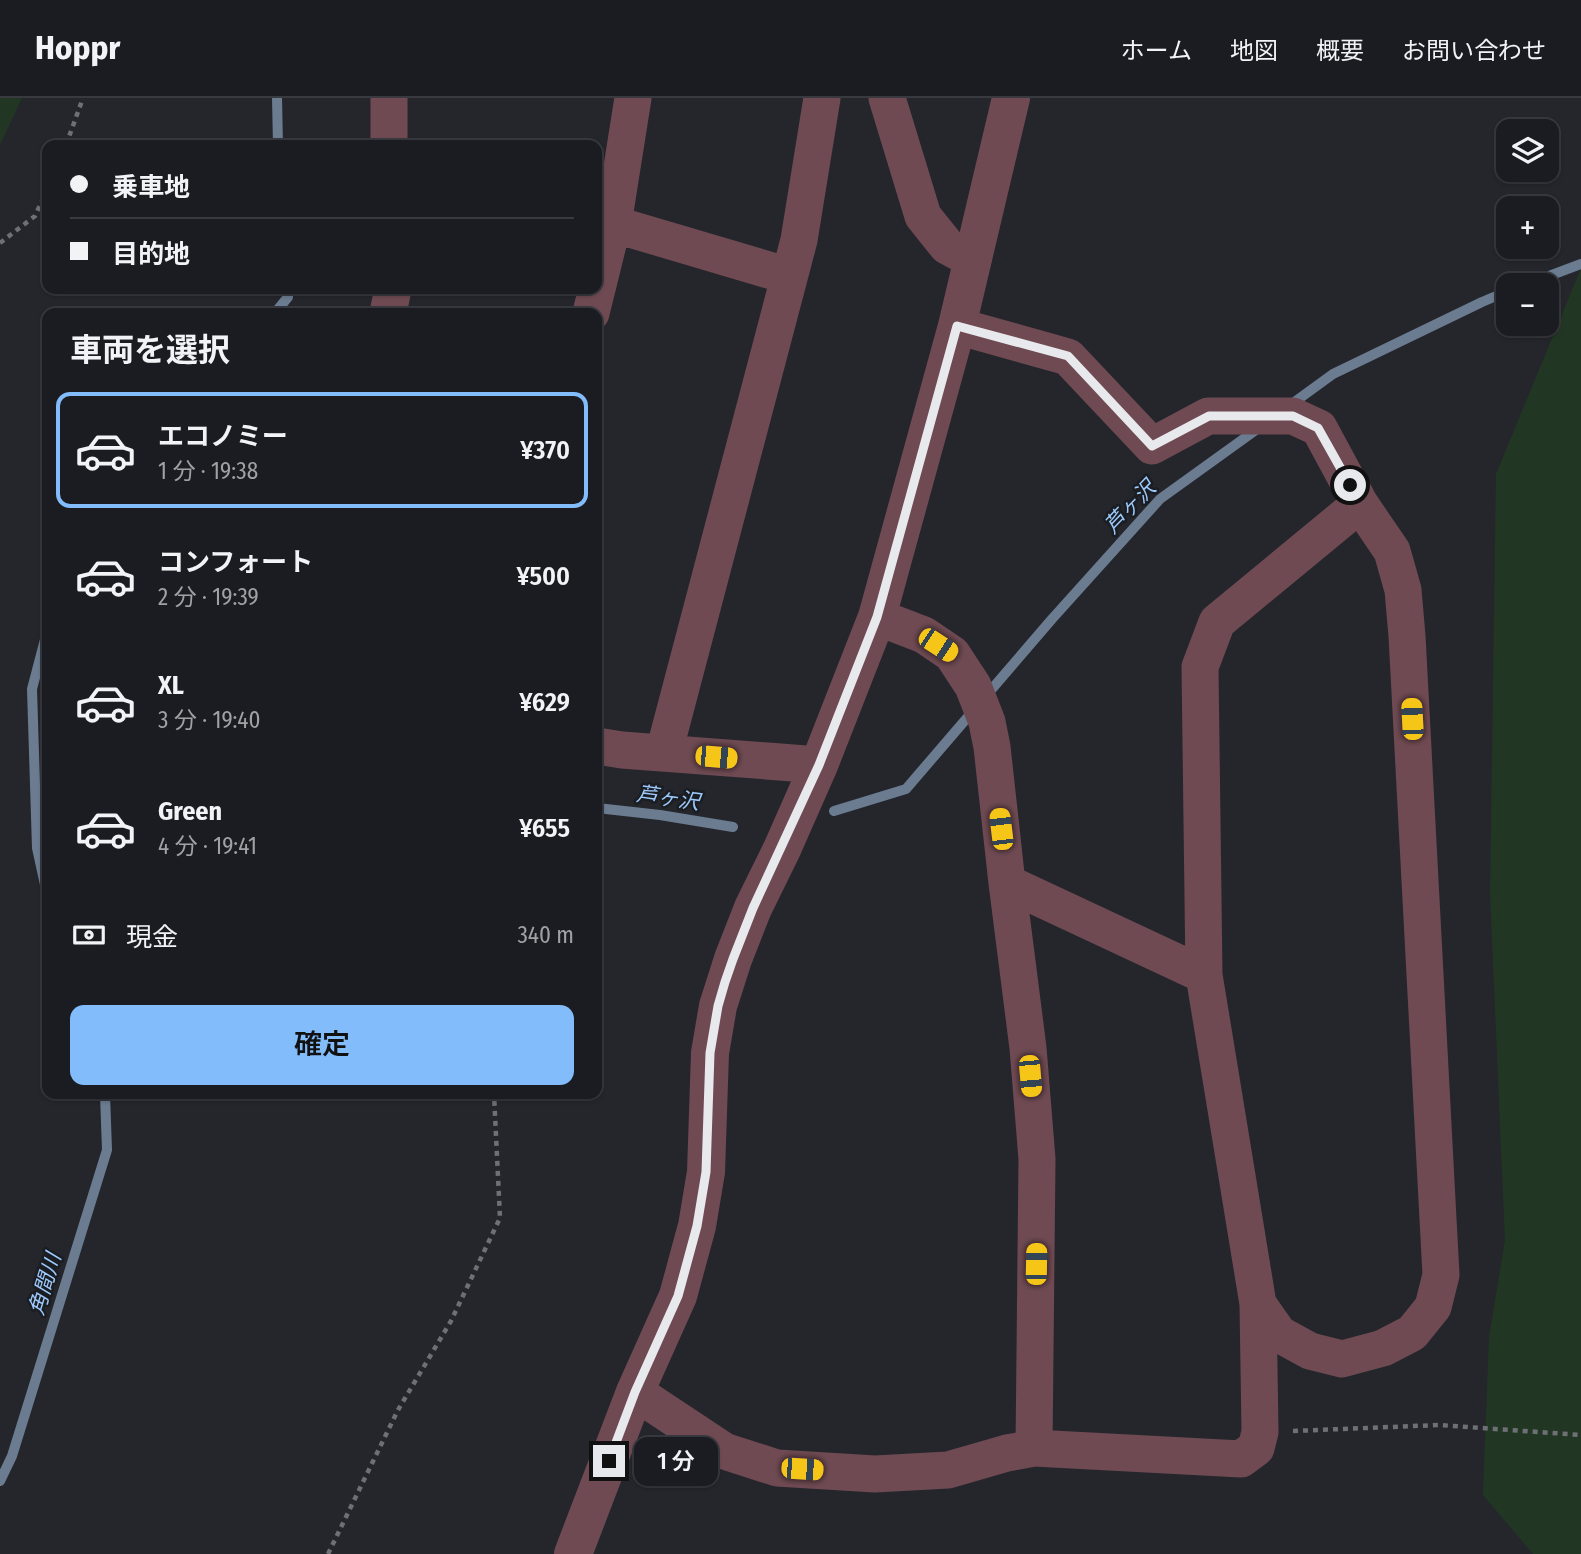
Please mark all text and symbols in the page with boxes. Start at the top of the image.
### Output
text: Hoppr [35,28,120,68]
text: ホーム [1121,37,1192,65]
text: 地図 [1230,37,1278,65]
text: 概要 [1316,37,1364,65]
text: お問い合わせ [1402,37,1546,65]
map controls [1496,119,1559,336]
button: layers [1496,119,1559,182]
text: 乗車地 [112,172,190,203]
button: + [1496,196,1559,259]
text: 目的地 [112,239,190,270]
button: − [1496,273,1559,336]
text: 車両を選択 [70,331,230,369]
icon: car [74,419,137,482]
text: エコノミー [158,421,288,452]
text: ¥370 [520,435,570,466]
text: 1 分 · 19:38 [158,457,258,485]
route start [1334,469,1366,501]
water label: 芦ヶ沢 [1099,473,1163,539]
icon: car [74,545,137,608]
text: コンフォート [158,547,313,578]
text: ¥500 [516,561,570,592]
text: 2 分 · 19:39 [158,583,259,611]
car [915,625,962,665]
text: XL [158,670,184,701]
icon: car [74,671,137,734]
text: ¥629 [519,687,570,718]
car [1401,697,1424,741]
text: 3 分 · 19:40 [158,706,261,734]
car [695,745,738,769]
water label: 芦ヶ沢 [635,781,704,816]
text: Green [158,796,222,827]
icon: car [74,797,137,860]
car [989,807,1014,851]
text: ¥655 [519,813,570,844]
text: 4 分 · 19:41 [158,832,257,860]
icon: cash [70,916,108,954]
text: 340 m [518,921,574,949]
text: 現金 [126,922,178,953]
button: 確定 [70,1005,574,1085]
car [1018,1054,1043,1098]
car [1026,1243,1047,1285]
water label: 角間川 [23,1248,67,1318]
callout: 1 分 [634,1436,718,1486]
route end [593,1445,625,1477]
text: 1 分 [657,1447,695,1475]
car [781,1457,824,1481]

